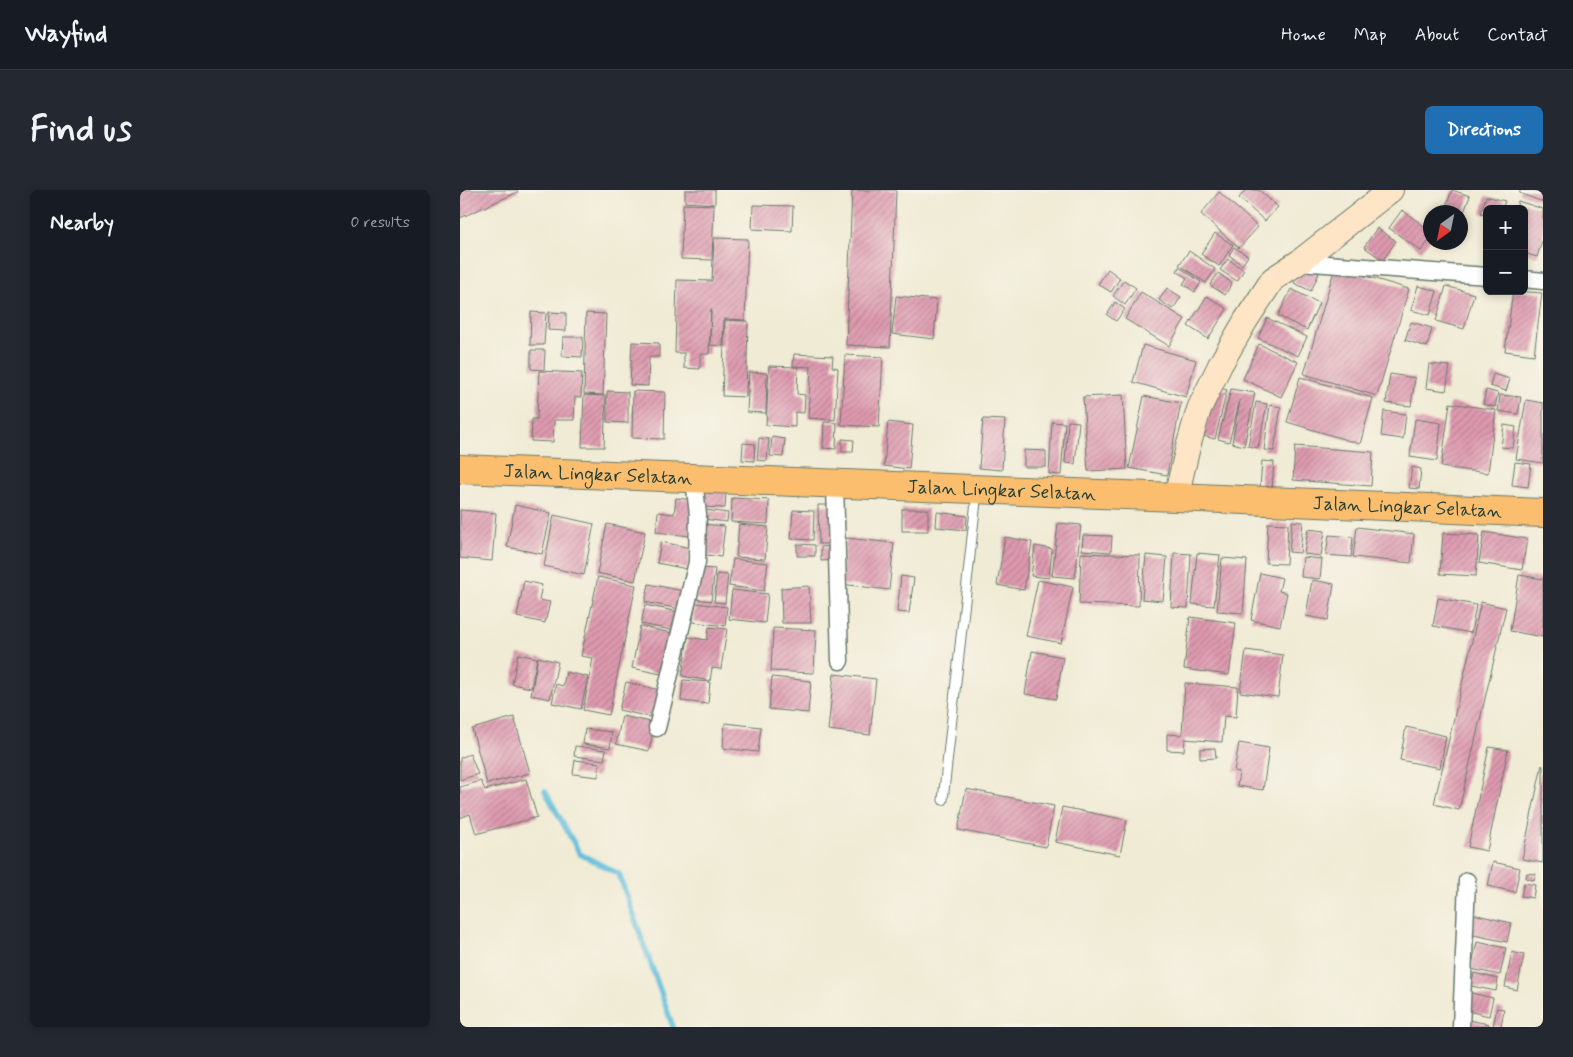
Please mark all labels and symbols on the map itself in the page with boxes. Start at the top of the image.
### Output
north arrow [1423,205,1468,250]
street label: Jalan Lingkar Selatan [503,458,693,491]
street label: Jalan Lingkar Selatan [906,474,1097,506]
street label: Jalan Lingkar Selatan [1312,490,1502,524]

